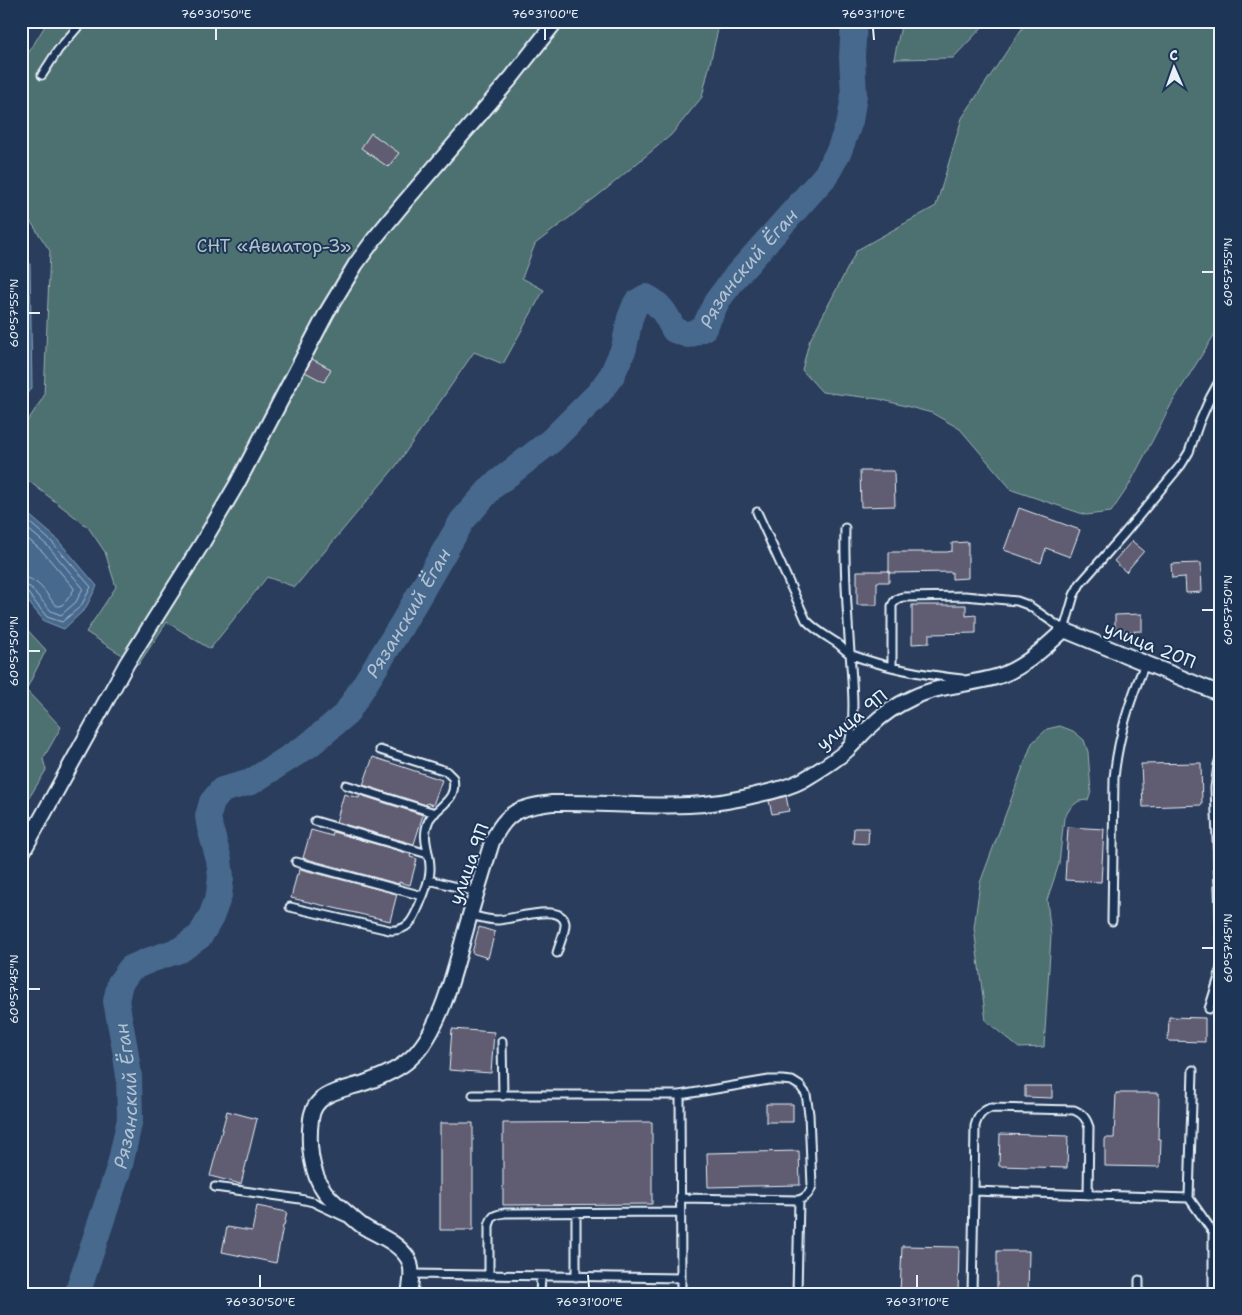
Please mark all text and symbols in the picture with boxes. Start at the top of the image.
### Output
text: 76°30'50"E [181,6,251,22]
text: 76°31'00"E [511,6,579,22]
text: 76°31'10"E [841,6,905,22]
north arrow [1150,42,1200,92]
text: С [1169,46,1178,64]
water label: Рязанский Ёган [694,203,803,332]
park label: СНТ «Авиатор-3» [197,234,351,258]
text: 60°57'55"N [1220,238,1236,306]
text: 60°57'55"N [6,279,22,347]
water label: Рязанский Ёган [360,544,457,682]
text: 60°57'50"N [1220,575,1236,645]
text: 60°57'50"N [6,616,22,686]
street label: улица 20П [1101,616,1199,674]
street label: улица 9П [811,684,893,756]
street label: улица 9П [443,820,495,908]
text: 60°57'45"N [1220,913,1236,983]
text: 60°57'45"N [6,954,22,1024]
water label: Рязанский Ёган [108,1021,143,1171]
text: 76°30'50"E [225,1294,295,1310]
text: 76°31'00"E [555,1294,623,1310]
text: 76°31'10"E [885,1294,949,1310]

